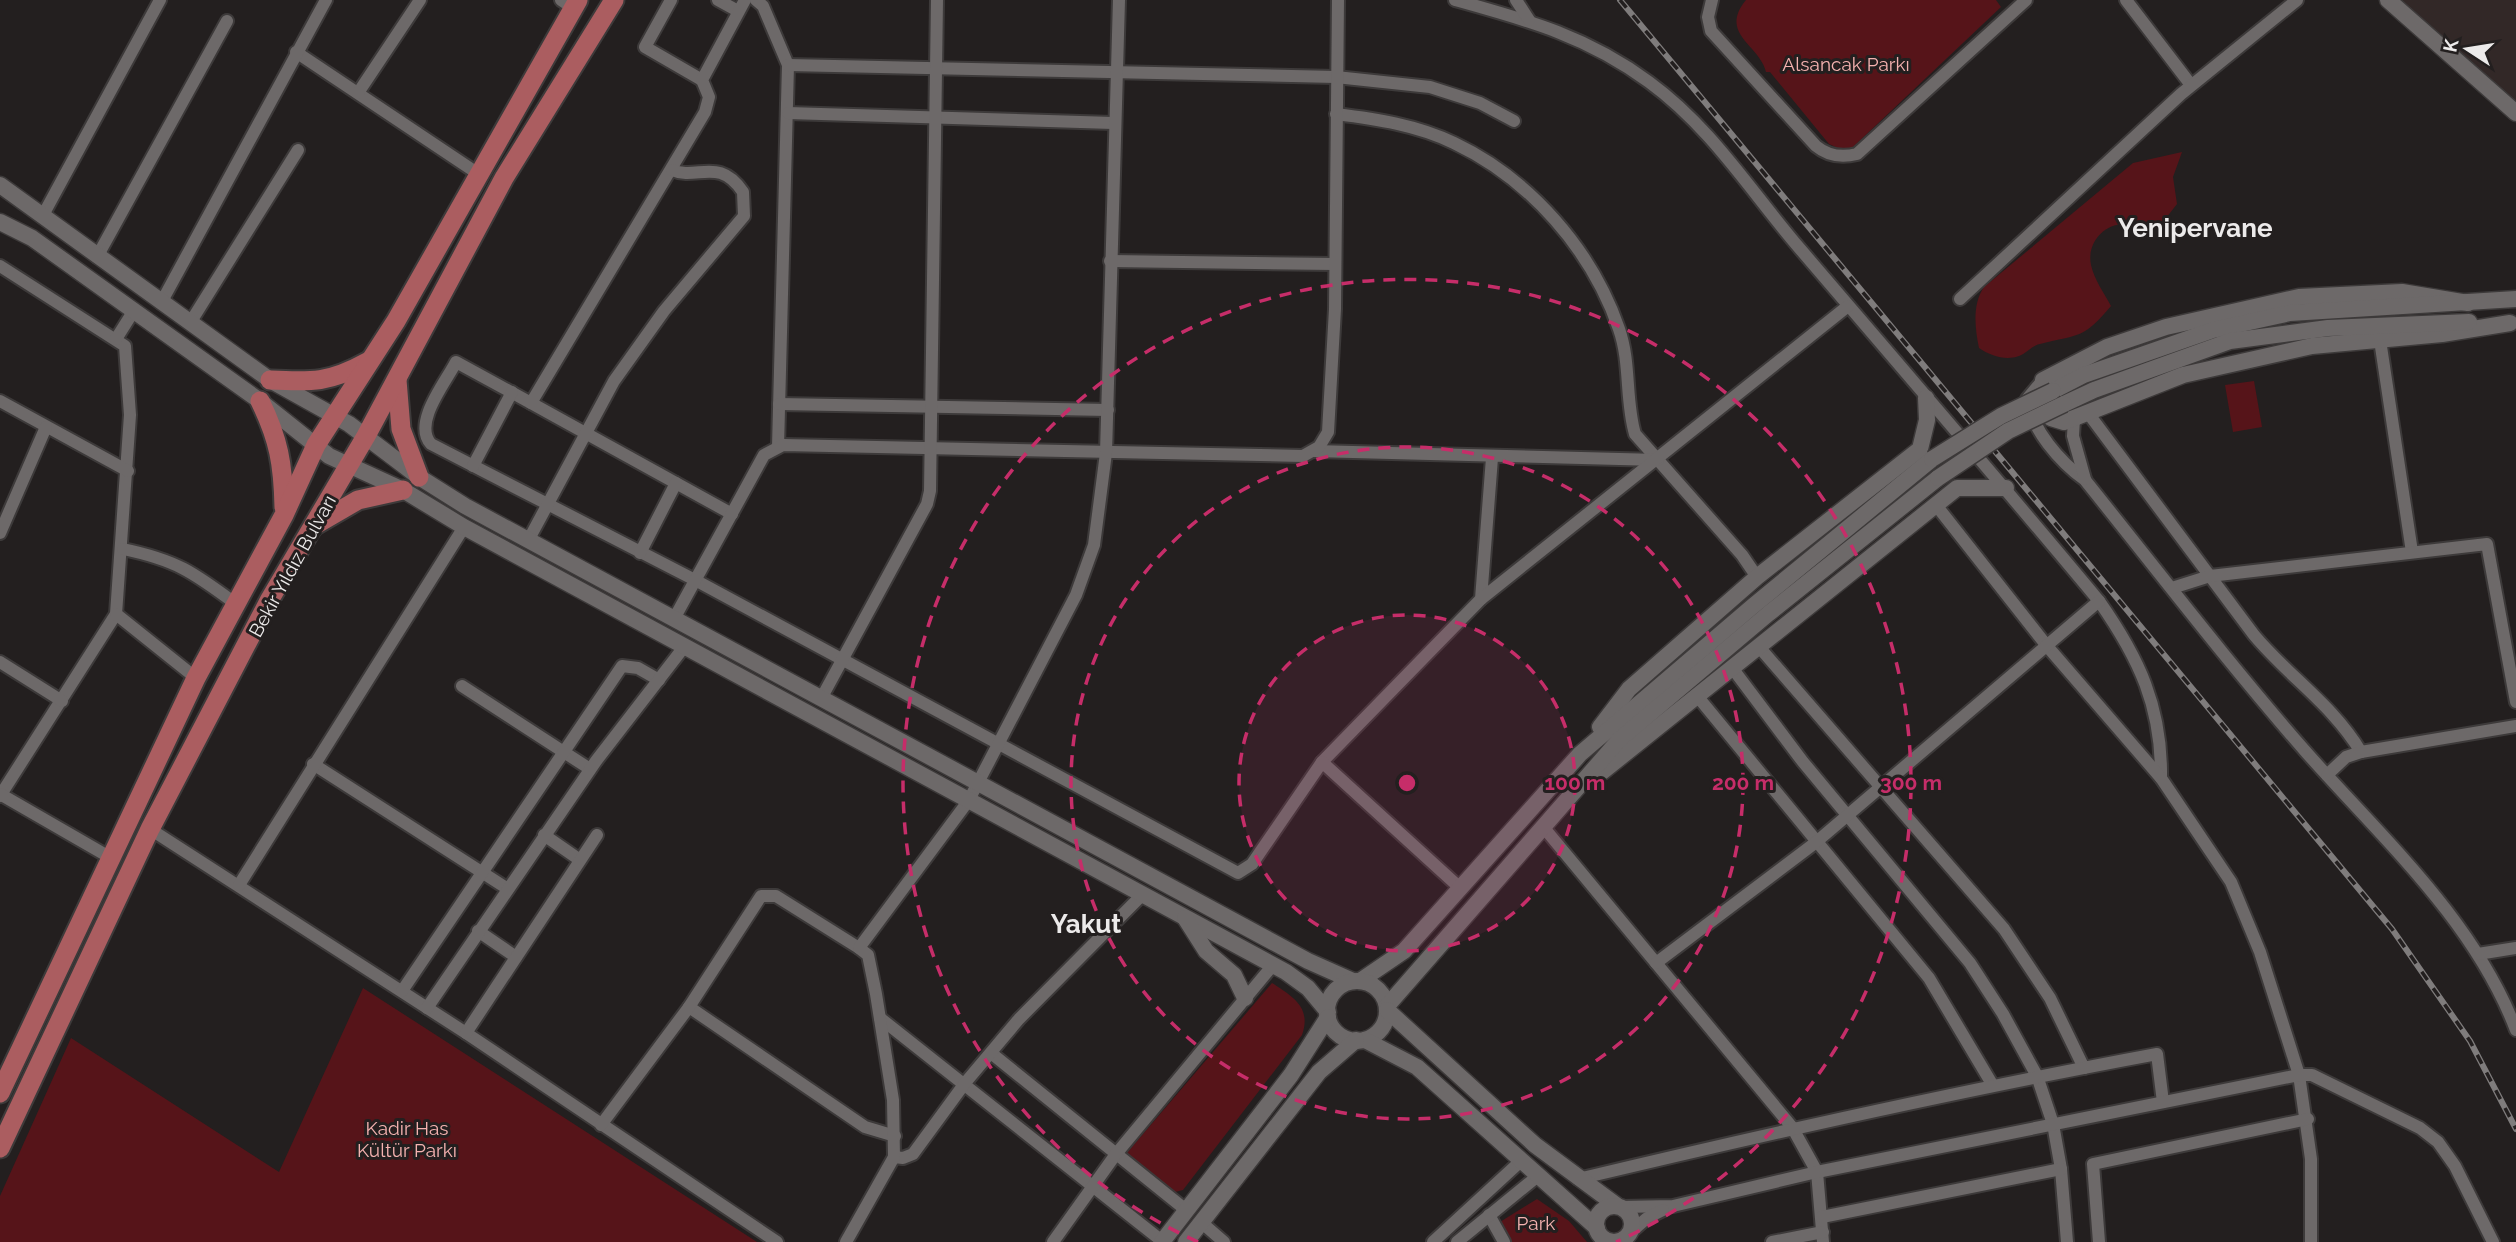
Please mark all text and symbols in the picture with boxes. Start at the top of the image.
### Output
north arrow [2432,14,2502,84]
text: K [2438,37,2463,54]
park label: Alsancak Parkı [1782,53,1910,75]
district label: Yenipervane [2118,213,2273,243]
street label: Bekir Yıldız Bulvarı [244,491,340,641]
text: 100 m [1545,770,1605,795]
text: 200 m [1712,770,1774,795]
text: 300 m [1880,770,1942,795]
centre of rings [1395,771,1419,795]
district label: Yakut [1051,909,1121,939]
park label: Kadir Has Kültür Parkı [357,1117,457,1161]
park label: Park [1517,1212,1555,1234]

